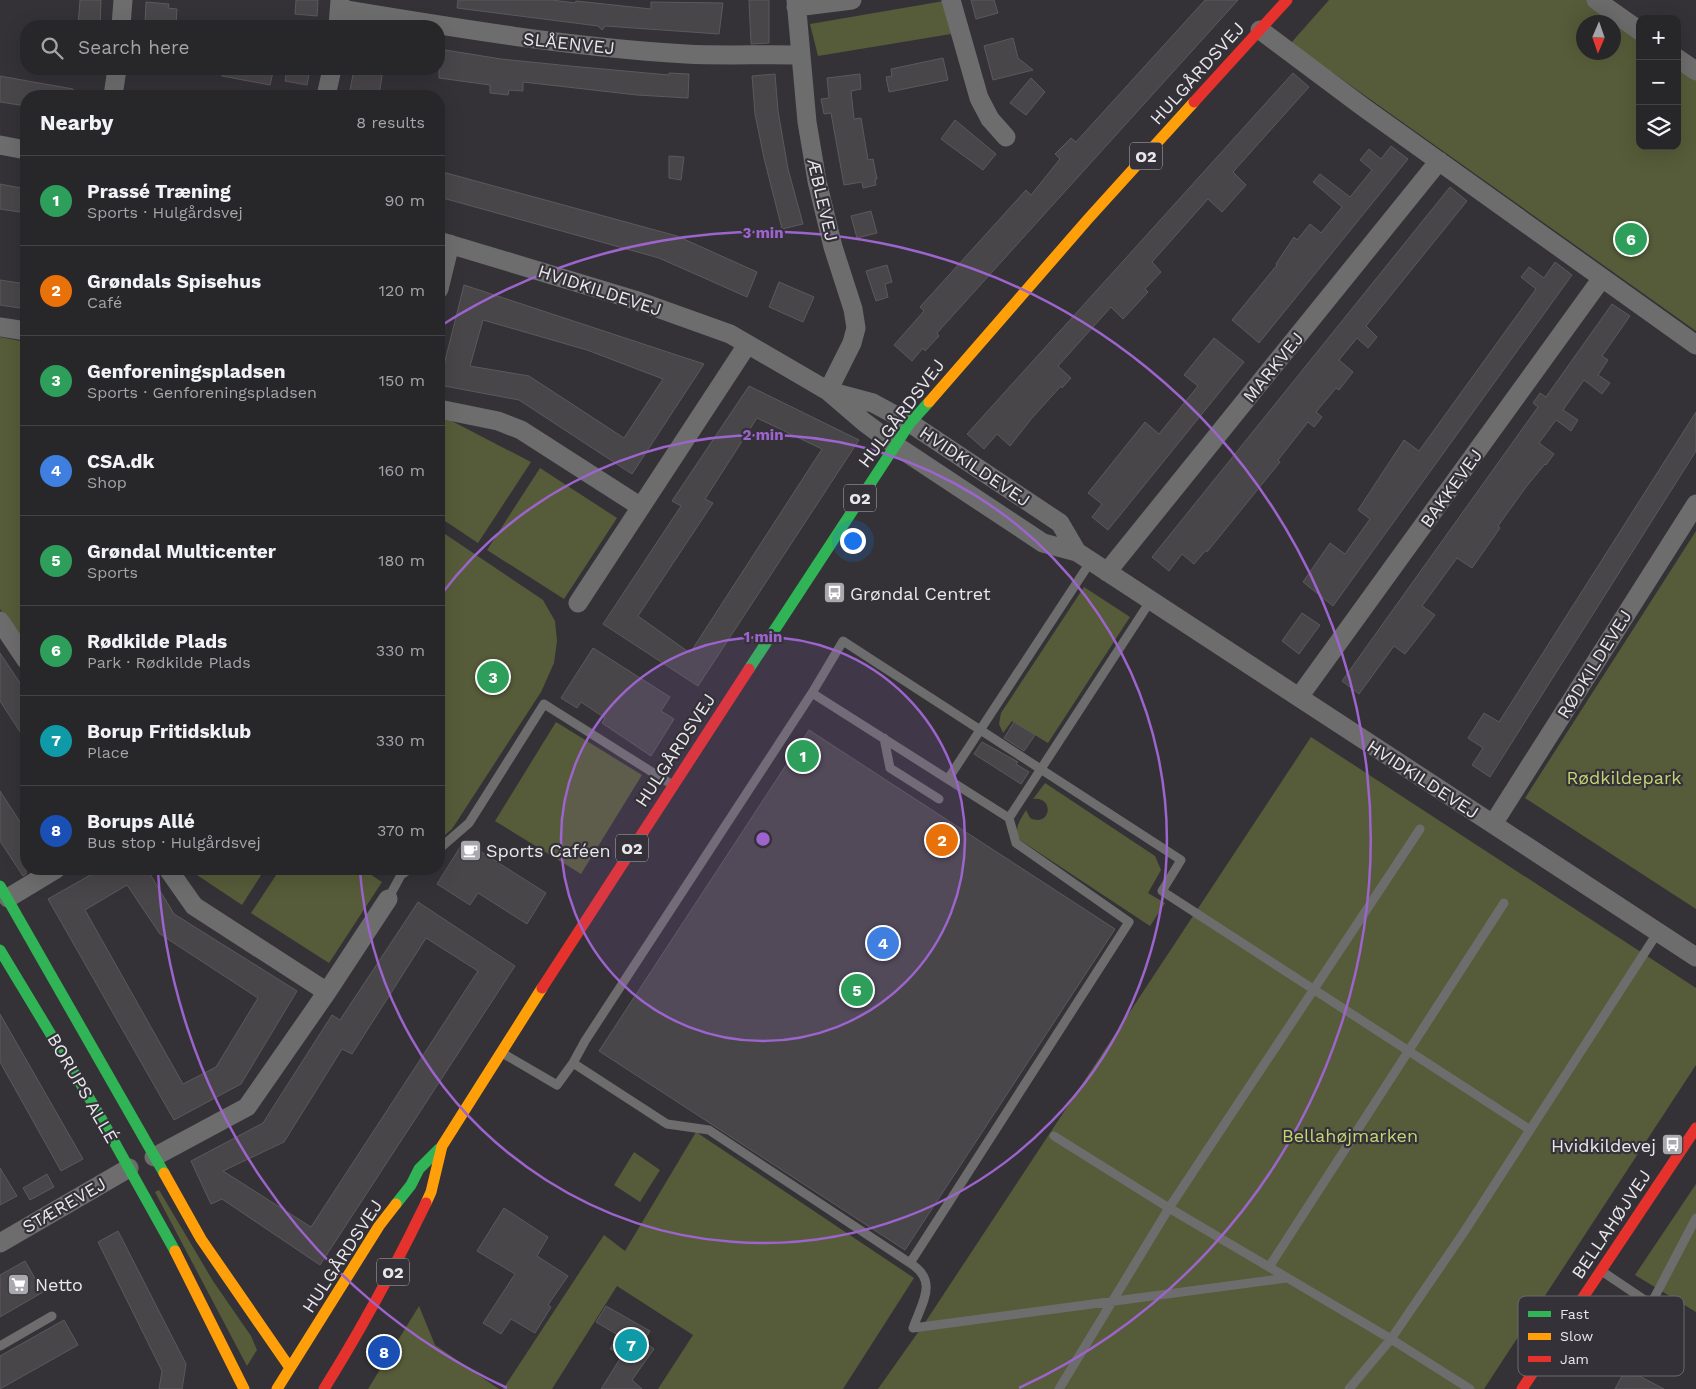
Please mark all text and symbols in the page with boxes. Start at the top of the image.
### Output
north arrow [1576,15,1621,60]
map controls [1636,15,1681,150]
button: + [1636,15,1681,60]
street label: HULGÅRDSVEJ [1145,17,1249,129]
search box [20,20,445,75]
street label: SLÅENVEJ [522,28,616,58]
icon: search [38,34,66,62]
text: Search here [78,36,189,59]
button: − [1636,60,1681,105]
button: layers [1636,105,1681,150]
text: Nearby [40,110,113,135]
text: 8 results [356,113,425,132]
road number: O2 [1130,142,1162,170]
street label: ÆBLEVEJ [803,157,843,243]
text: Prassé Træning [87,180,231,203]
text: 1 [53,191,59,210]
text: 90 m [384,191,425,210]
text: Sports · Hulgårdsvej [87,203,243,222]
pin: 6 [1615,220,1647,258]
text: 3 min [743,224,783,242]
street label: HVIDKILDEVEJ [536,260,664,320]
text: Grøndals Spisehus [87,270,261,293]
text: 2 [51,281,61,300]
text: 120 m [379,281,425,300]
text: Café [87,293,122,312]
street label: MARKVEJ [1238,328,1308,406]
street label: HULGÅRDSVEJ [853,355,949,471]
text: Genforeningspladsen [87,360,286,383]
text: 3 [51,371,61,390]
text: 150 m [379,371,425,390]
text: Sports · Genforeningspladsen [87,383,317,402]
street label: HVIDKILDEVEJ [916,421,1034,511]
text: 2 min [742,426,784,444]
street label: BAKKEVEJ [1416,445,1486,531]
text: CSA.dk [87,450,154,473]
text: 4 [51,461,61,480]
text: 160 m [378,461,425,480]
text: Shop [87,473,127,492]
road number: O2 [844,484,876,512]
your location [840,528,866,554]
text: Grøndal Multicenter [87,540,276,563]
text: 5 [51,551,61,570]
text: 180 m [378,551,425,570]
text: Sports [87,563,138,582]
bus stop icon: Grøndal Centret [822,581,846,605]
place label: Grøndal Centret [850,583,991,604]
street label: RØDKILDEVEJ [1552,606,1636,722]
text: 1 min [744,628,782,646]
text: Rødkilde Plads [87,630,227,653]
text: 6 [51,641,61,660]
text: 330 m [376,641,425,660]
text: Park · Rødkilde Plads [87,653,251,672]
pin: 3 [477,658,509,696]
street label: HULGÅRDSVEJ [631,689,719,811]
text: Borup Fritidsklub [87,720,251,743]
text: 7 [51,731,61,750]
text: 330 m [376,731,425,750]
street label: HVIDKILDEVEJ [1363,735,1483,823]
pin: 1 [787,737,819,775]
text: Place [87,743,129,762]
park label: Rødkildepark [1567,767,1681,788]
text: Borups Allé [87,810,195,833]
text: 8 [51,821,61,840]
text: 370 m [377,821,425,840]
pin: 2 [926,821,958,859]
centre of rings [754,830,772,848]
text: Bus stop · Hulgårdsvej [87,833,261,852]
road number: O2 [616,834,648,861]
cafe icon: Sports Caféen [458,838,482,862]
place label: Sports Caféen [486,840,611,861]
pin: 4 [867,924,899,962]
pin: 5 [841,971,873,1009]
street label: BORUPS ALLÉ [43,1030,123,1146]
park label: Bellahøjmarken [1282,1125,1418,1146]
bus stop icon: Hvidkildevej [1660,1133,1684,1157]
place label: Hvidkildevej [1551,1135,1656,1156]
street label: BELLAHØJVEJ [1567,1166,1655,1282]
street label: STÆREVEJ [19,1173,109,1237]
street label: HULGÅRDSVEJ [298,1195,386,1317]
road number: O2 [377,1258,409,1286]
supermarket icon: Netto [7,1272,31,1296]
place label: Netto [35,1274,83,1295]
legend [1518,1296,1684,1376]
text: Fast [1560,1306,1589,1322]
pin: 7 [615,1326,647,1364]
text: Slow [1560,1328,1593,1344]
pin: 8 [368,1333,400,1371]
text: Jam [1560,1351,1589,1367]

